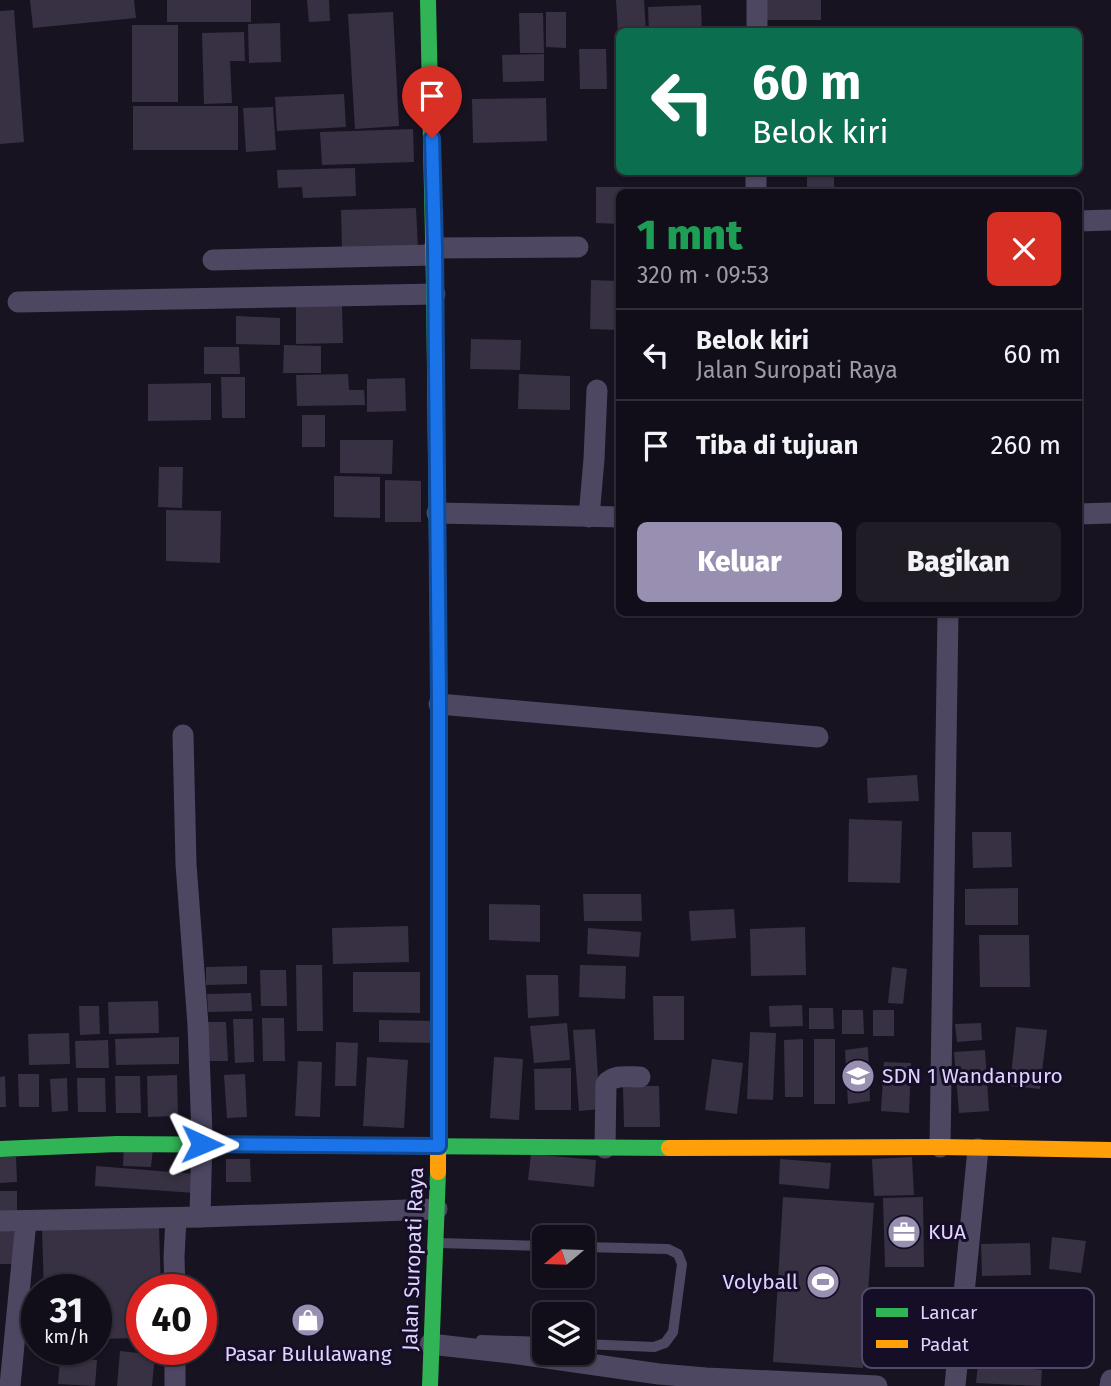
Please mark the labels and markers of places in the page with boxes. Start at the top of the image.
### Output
pin [402,66,462,138]
school or university icon: SDN 1 Wandanpuro [839,1057,877,1095]
place label: SDN 1 Wandanpuro [882,1063,1063,1089]
office icon: KUA [885,1213,923,1251]
place label: KUA [928,1219,966,1245]
sports icon: Volyball [804,1263,842,1301]
place label: Volyball [723,1269,798,1295]
shop icon: Pasar Bululawang [289,1301,327,1339]
place label: Pasar Bululawang [224,1341,392,1367]

